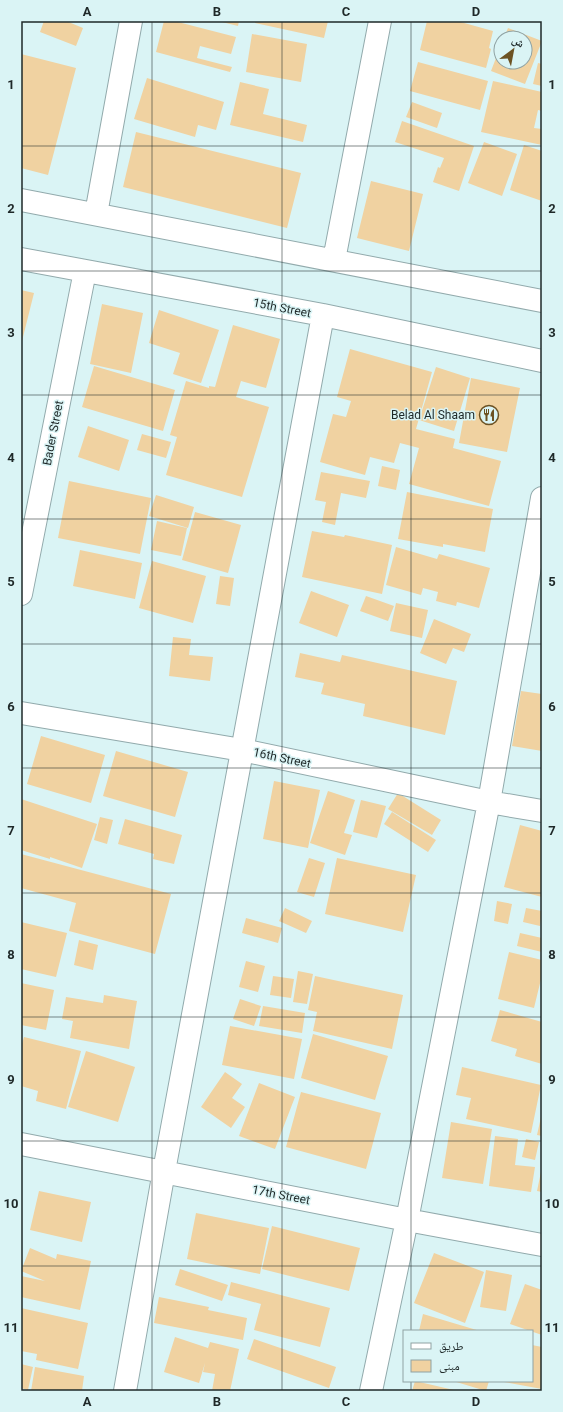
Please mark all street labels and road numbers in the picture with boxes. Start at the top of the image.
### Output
street label: 15th Street [252,296,312,320]
street label: Bader Street [40,399,66,467]
street label: 16th Street [252,745,312,771]
street label: 17th Street [251,1183,311,1207]

